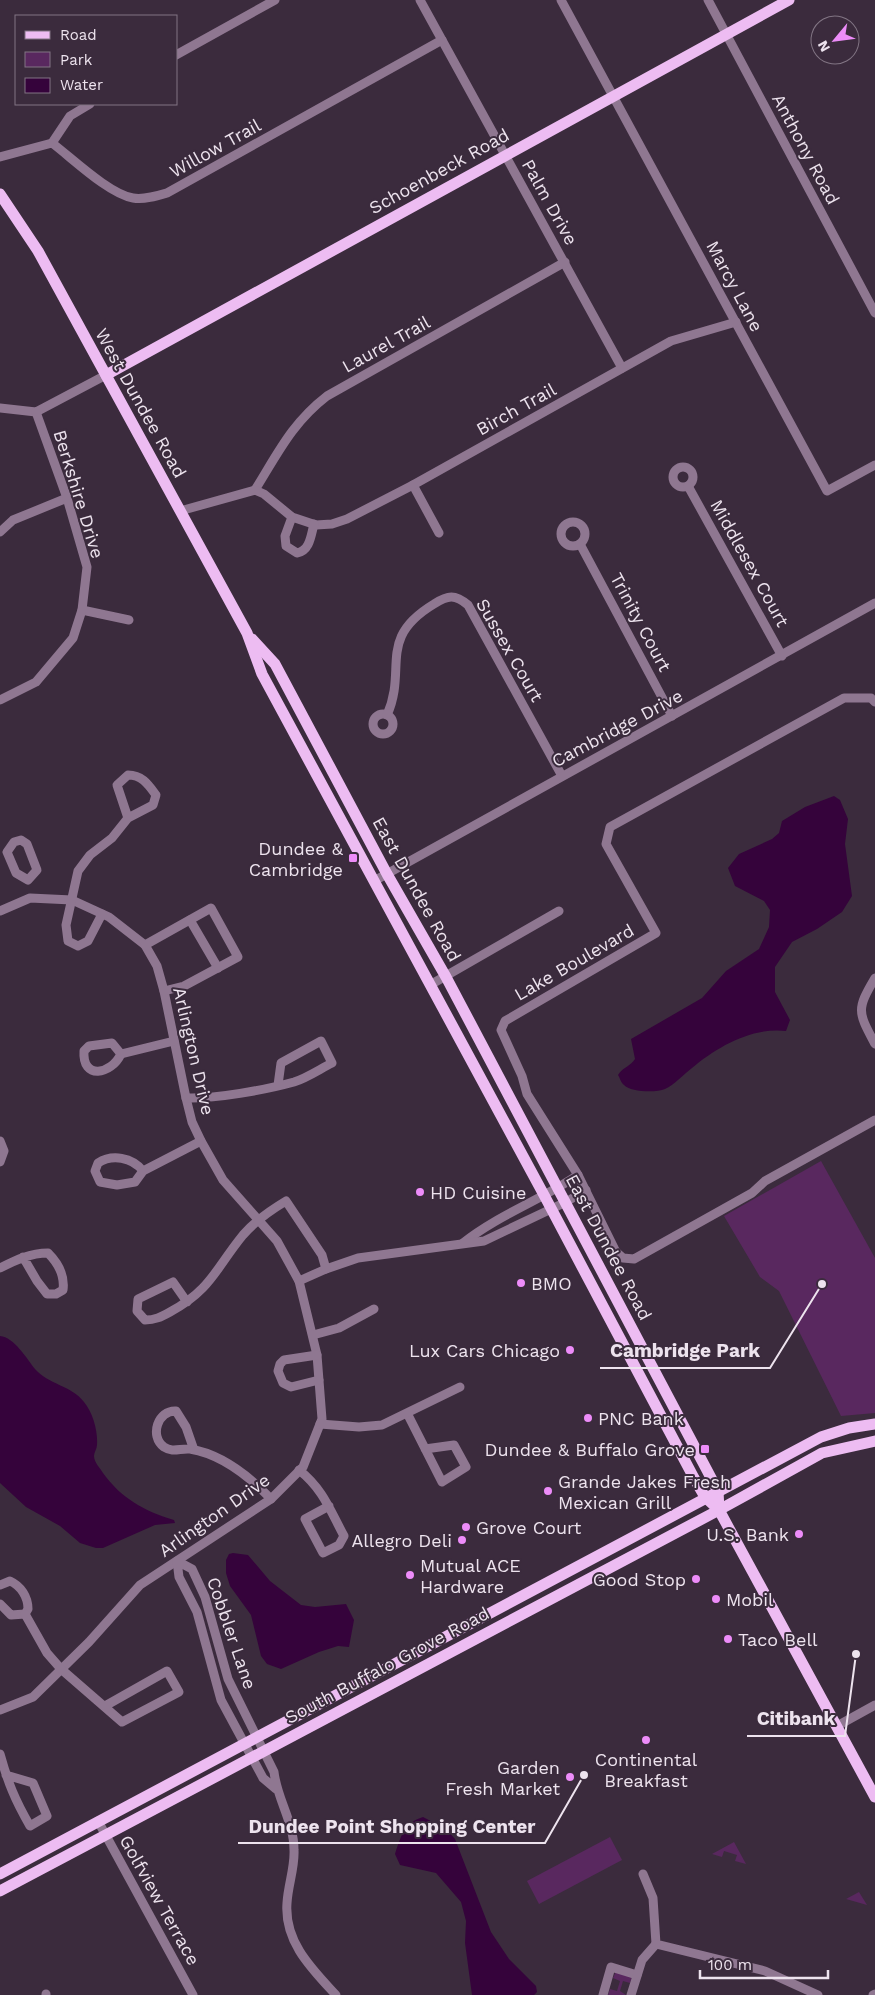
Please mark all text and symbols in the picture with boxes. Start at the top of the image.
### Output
legend [15,15,178,105]
north arrow [810,15,860,65]
text: Road [60,26,97,44]
text: N [814,38,833,55]
text: Park [60,51,93,69]
text: Water [60,76,103,94]
street label: Anthony Road [768,90,844,208]
street label: Willow Trail [166,114,265,182]
street label: Schoenbeck Road [365,124,513,218]
street label: Palm Drive [518,155,582,249]
street label: Marcy Lane [702,237,768,335]
street label: Laurel Trail [338,311,434,377]
street label: West Dundee Road [91,325,191,481]
street label: Birch Trail [473,378,560,439]
street label: Berkshire Drive [49,427,109,561]
street label: Middlesex Court [706,496,794,631]
street label: Trinity Court [606,569,676,675]
street label: Sussex Court [472,595,548,706]
street label: Cambridge Drive [548,685,686,771]
street label: East Dundee Road [368,813,466,965]
place label: Dundee & Cambridge [249,838,344,880]
marker: Dundee & Cambridge [347,852,359,864]
street label: Lake Boulevard [511,919,637,1005]
street label: Arlington Drive [169,985,219,1117]
street label: East Dundee Road [562,1170,656,1324]
place label: HD Cuisine [430,1182,526,1203]
marker: HD Cuisine [414,1186,426,1198]
place label: BMO [531,1273,572,1294]
marker: BMO [515,1277,527,1289]
callout: Cambridge Park [600,1334,770,1368]
text: Cambridge Park [610,1339,760,1362]
place label: Lux Cars Chicago [409,1340,560,1361]
marker: Lux Cars Chicago [564,1344,576,1356]
place label: PNC Bank [598,1408,684,1429]
marker: PNC Bank [582,1412,594,1424]
place label: Dundee & Buffalo Grove [484,1439,695,1460]
marker: Dundee & Buffalo Grove [699,1443,711,1455]
street label: Arlington Drive [154,1469,274,1561]
place label: Grande Jakes Fresh Mexican Grill [558,1471,731,1513]
marker: Grande Jakes Fresh Mexican Grill [542,1485,554,1497]
place label: Grove Court [476,1517,582,1538]
marker: Grove Court [460,1521,472,1533]
place label: U.S. Bank [706,1524,789,1545]
marker: U.S. Bank [793,1528,805,1540]
place label: Allegro Deli [351,1530,452,1551]
marker: Allegro Deli [456,1534,468,1546]
place label: Mutual ACE Hardware [420,1555,521,1597]
marker: Mutual ACE Hardware [404,1569,416,1581]
place label: Good Stop [593,1569,686,1590]
marker: Good Stop [690,1573,702,1585]
street label: Cobbler Lane [203,1574,261,1692]
place label: Mobil [726,1589,774,1610]
marker: Mobil [710,1593,722,1605]
street label: South Buffalo Grove Road [281,1602,493,1728]
place label: Taco Bell [738,1629,818,1650]
marker: Taco Bell [722,1633,734,1645]
callout: Citibank [747,1702,845,1736]
text: Citibank [757,1707,836,1730]
marker: Continental Breakfast [640,1734,652,1746]
place label: Continental Breakfast [595,1749,698,1791]
place label: Garden Fresh Market [445,1757,560,1799]
marker: Garden Fresh Market [564,1771,576,1783]
callout: Dundee Point Shopping Center [238,1809,545,1843]
text: Dundee Point Shopping Center [248,1815,536,1838]
street label: Golfview Terrace [116,1831,204,1969]
scale bar [700,1948,828,1980]
text: 100 m [708,1956,752,1974]

